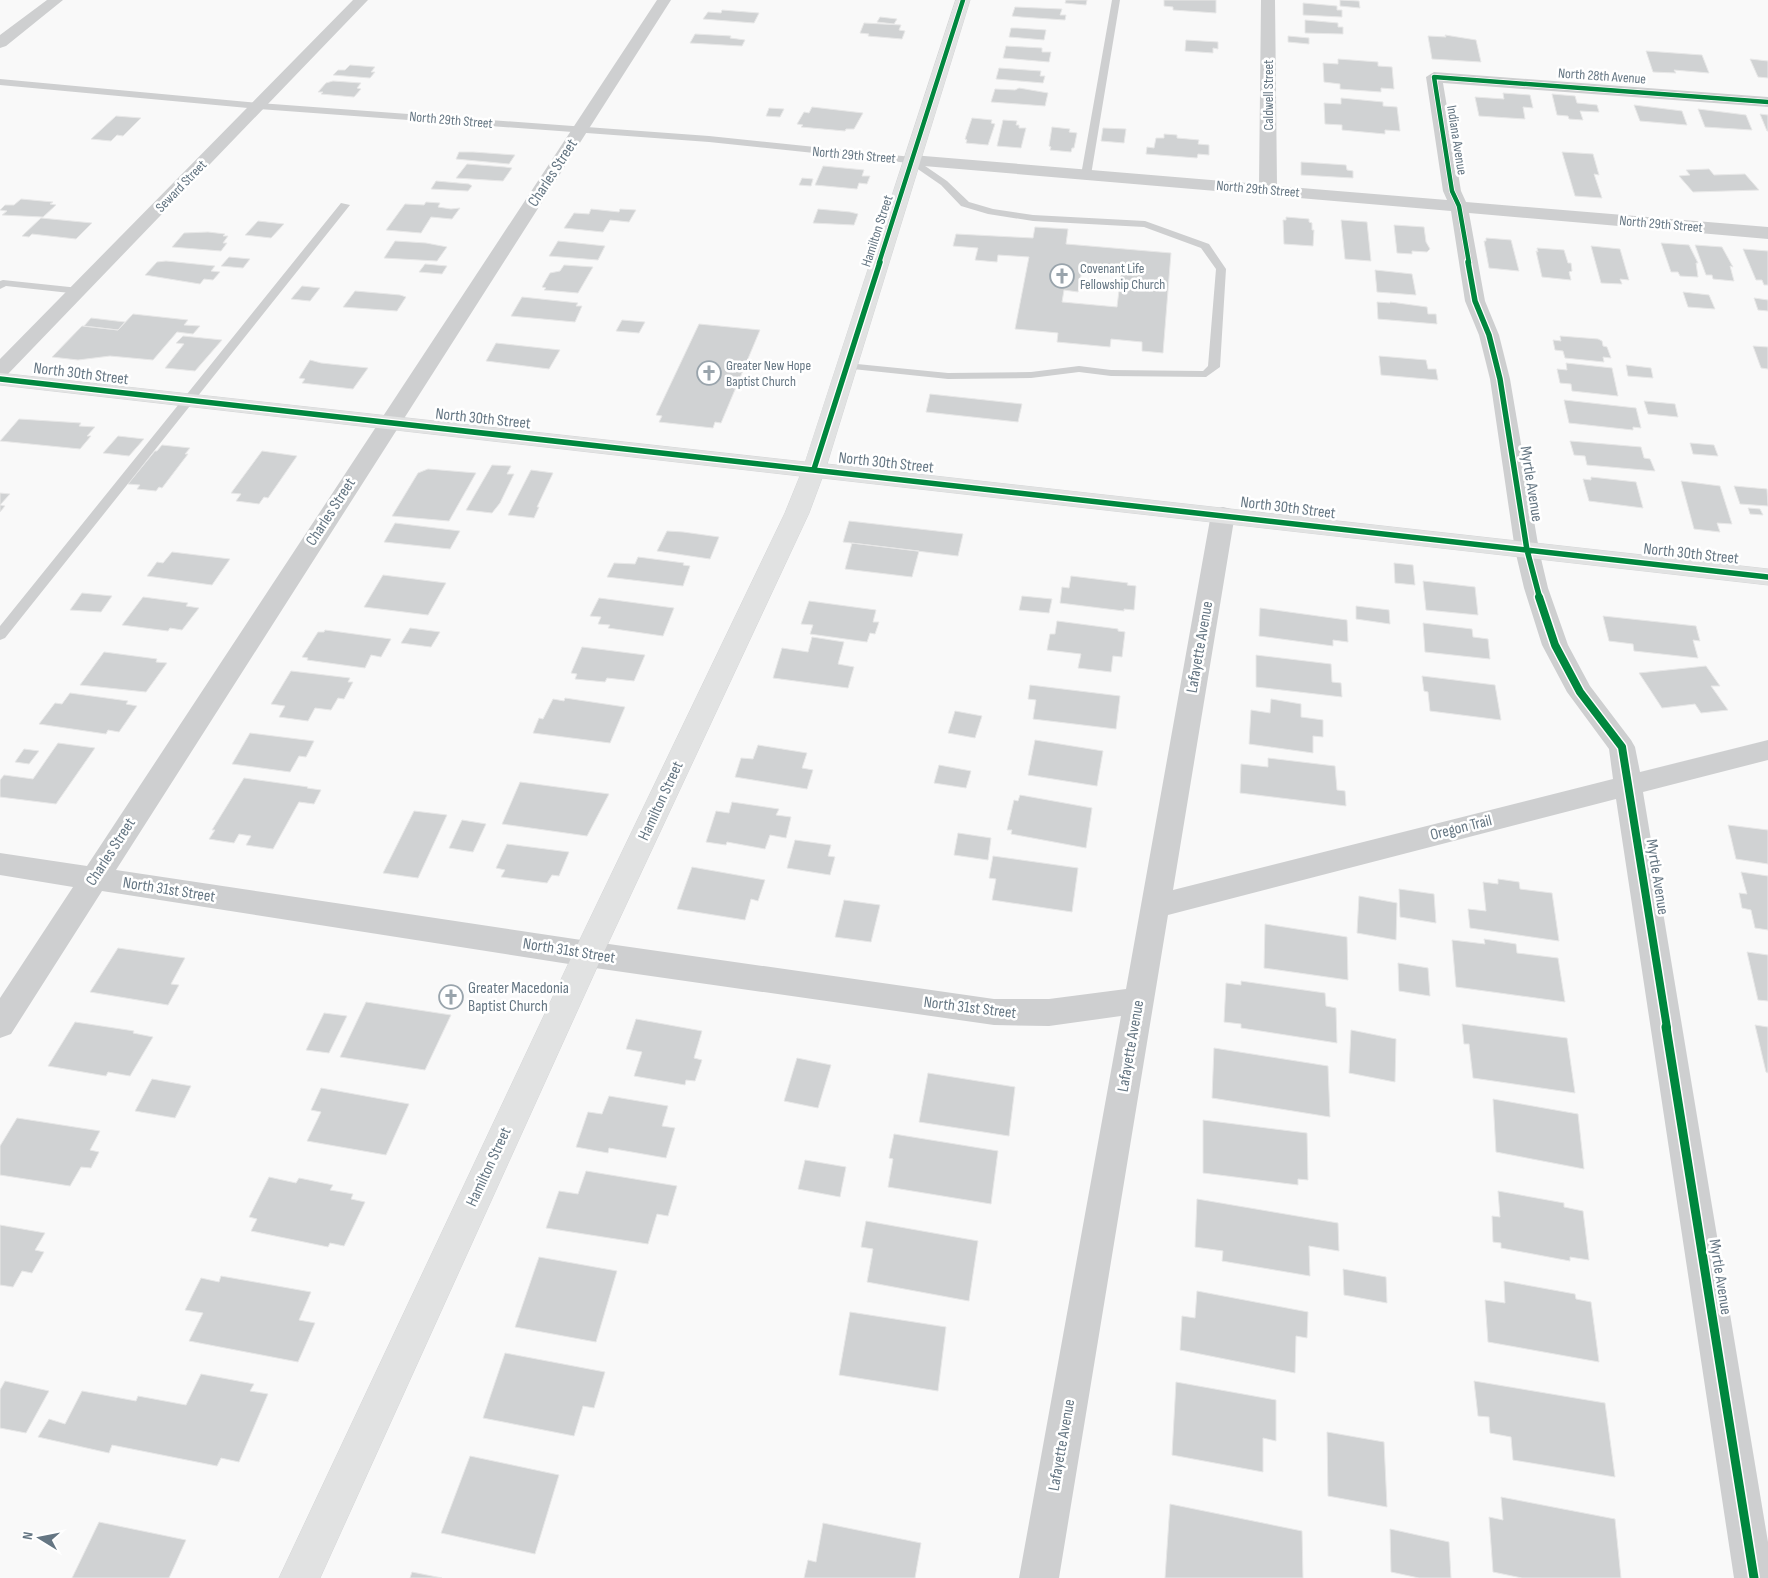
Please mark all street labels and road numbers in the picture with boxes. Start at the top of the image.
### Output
street label: Caldwell Street [1260,60,1277,130]
street label: North 28th Avenue [1557,64,1647,88]
street label: Indiana Avenue [1443,104,1471,176]
street label: North 29th Street [409,108,493,132]
street label: Charles Street [524,136,582,210]
street label: North 29th Street [812,143,896,167]
street label: Seward Street [152,156,210,216]
street label: North 29th Street [1216,177,1300,201]
street label: Hamilton Street [857,193,897,269]
street label: North 29th Street [1619,212,1703,236]
street label: North 30th Street [32,359,130,389]
street label: North 30th Street [434,405,532,433]
street label: Myrtle Avenue [1516,445,1546,523]
street label: North 30th Street [837,449,935,477]
street label: Charles Street [302,475,360,549]
street label: North 30th Street [1239,493,1337,523]
street label: North 30th Street [1642,540,1740,568]
street label: Lafayette Avenue [1183,600,1217,694]
street label: Hamilton Street [634,758,688,844]
street label: Oregon Trail [1428,811,1494,845]
street label: Charles Street [82,815,140,889]
street label: Myrtle Avenue [1642,838,1672,916]
street label: North 31st Street [122,873,217,907]
street label: North 31st Street [522,934,617,968]
street label: North 31st Street [923,993,1017,1023]
street label: Lafayette Avenue [1114,999,1148,1093]
street label: Hamilton Street [462,1124,516,1210]
street label: Myrtle Avenue [1705,1238,1735,1316]
street label: Lafayette Avenue [1045,1398,1079,1492]

